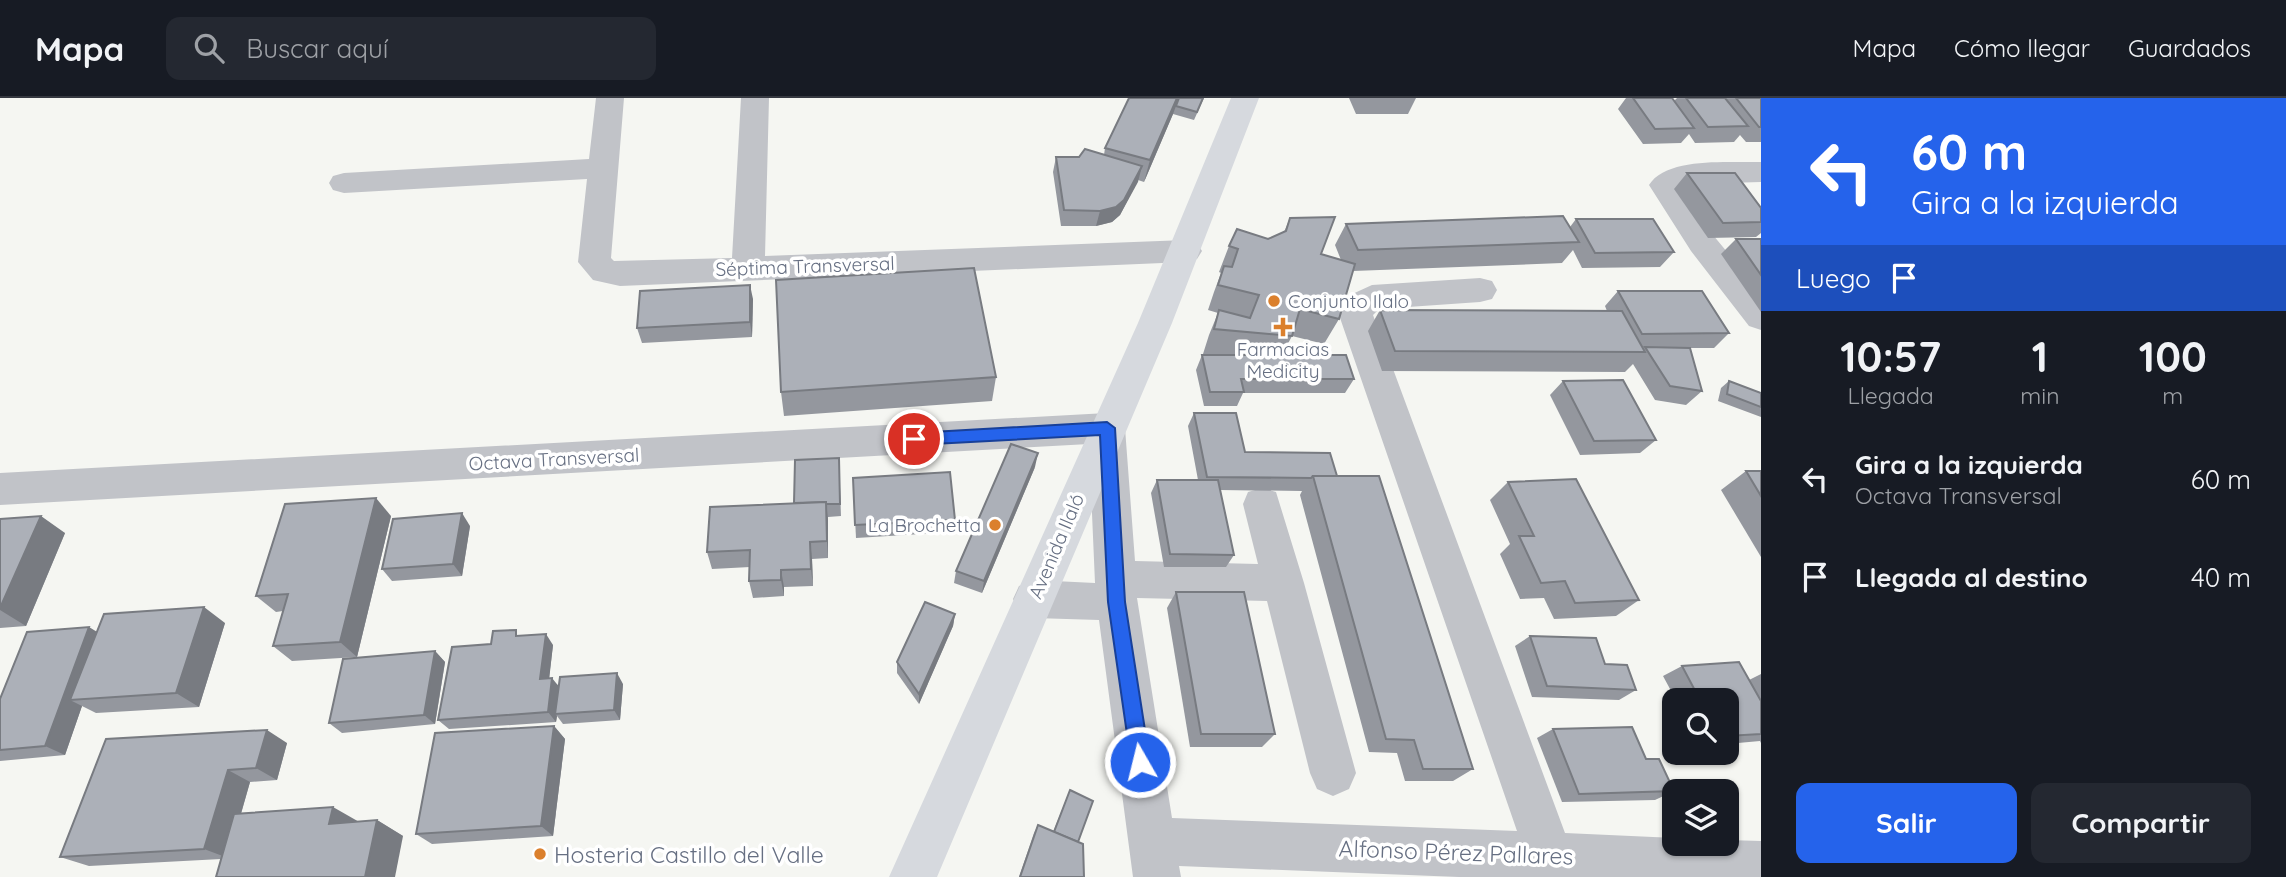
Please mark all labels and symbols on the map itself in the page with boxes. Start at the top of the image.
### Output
street label: Séptima Transversal [715,251,895,281]
place label: Conjunto Ilalo [1288,289,1409,313]
marker: Conjunto Ilalo [1266,293,1282,309]
marker: Farmacias Medicity [1275,319,1291,335]
place label: Farmacias Medicity [1237,337,1329,383]
pin [884,409,944,469]
street label: Octava Transversal [468,443,640,475]
street label: Avenida Ilaló [1023,490,1089,602]
place label: La Brochetta [868,513,981,537]
marker: La Brochetta [987,517,1003,533]
position arrow [1103,725,1177,799]
street label: Alfonso Pérez Pallares [1338,833,1574,871]
place label: Hosteria Castillo del Valle [554,840,824,869]
marker: Hosteria Castillo del Valle [532,846,548,862]

